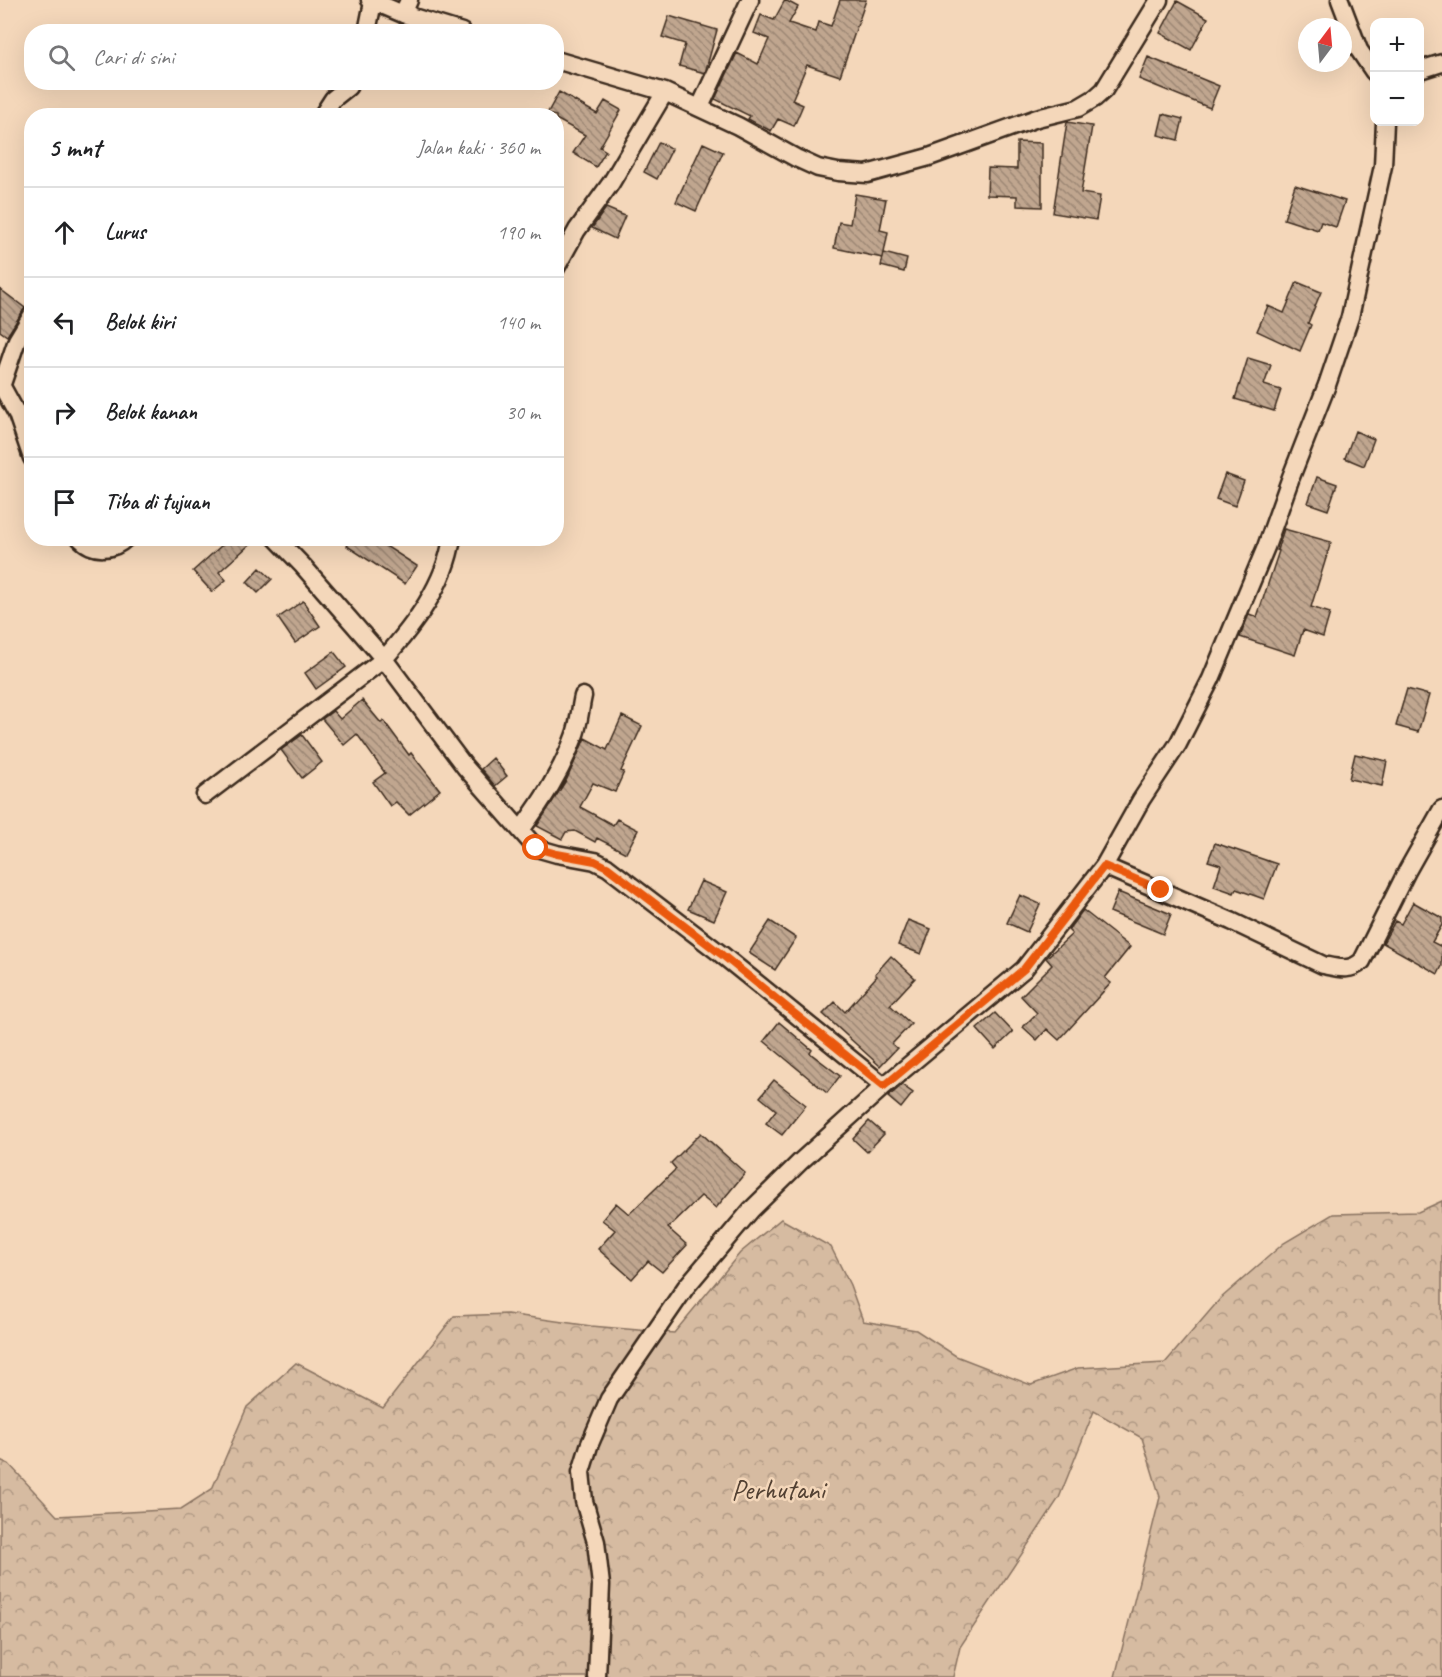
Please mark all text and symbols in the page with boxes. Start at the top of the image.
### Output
north arrow [1298,18,1352,72]
map controls [1370,18,1424,126]
button: + [1370,18,1424,72]
search box [24,24,564,90]
icon: search [45,41,78,74]
text: Cari di sini [93,43,174,71]
button: − [1370,72,1424,126]
text: 5 mnt [48,131,101,164]
text: Jalan kaki · 360 m [417,135,540,160]
icon: ahead [48,216,81,249]
text: Lurus [105,218,145,246]
text: 190 m [497,220,540,245]
icon: left [48,306,81,339]
text: Belok kiri [105,308,174,336]
text: 140 m [497,310,540,335]
icon: right [48,396,81,429]
text: Belok kanan [105,398,197,426]
text: 30 m [506,400,540,425]
icon: arrive [48,486,81,519]
text: Tiba di tujuan [105,488,210,516]
route start [522,834,548,860]
route end [1147,876,1173,902]
park label: Perhutani [731,1472,828,1507]

